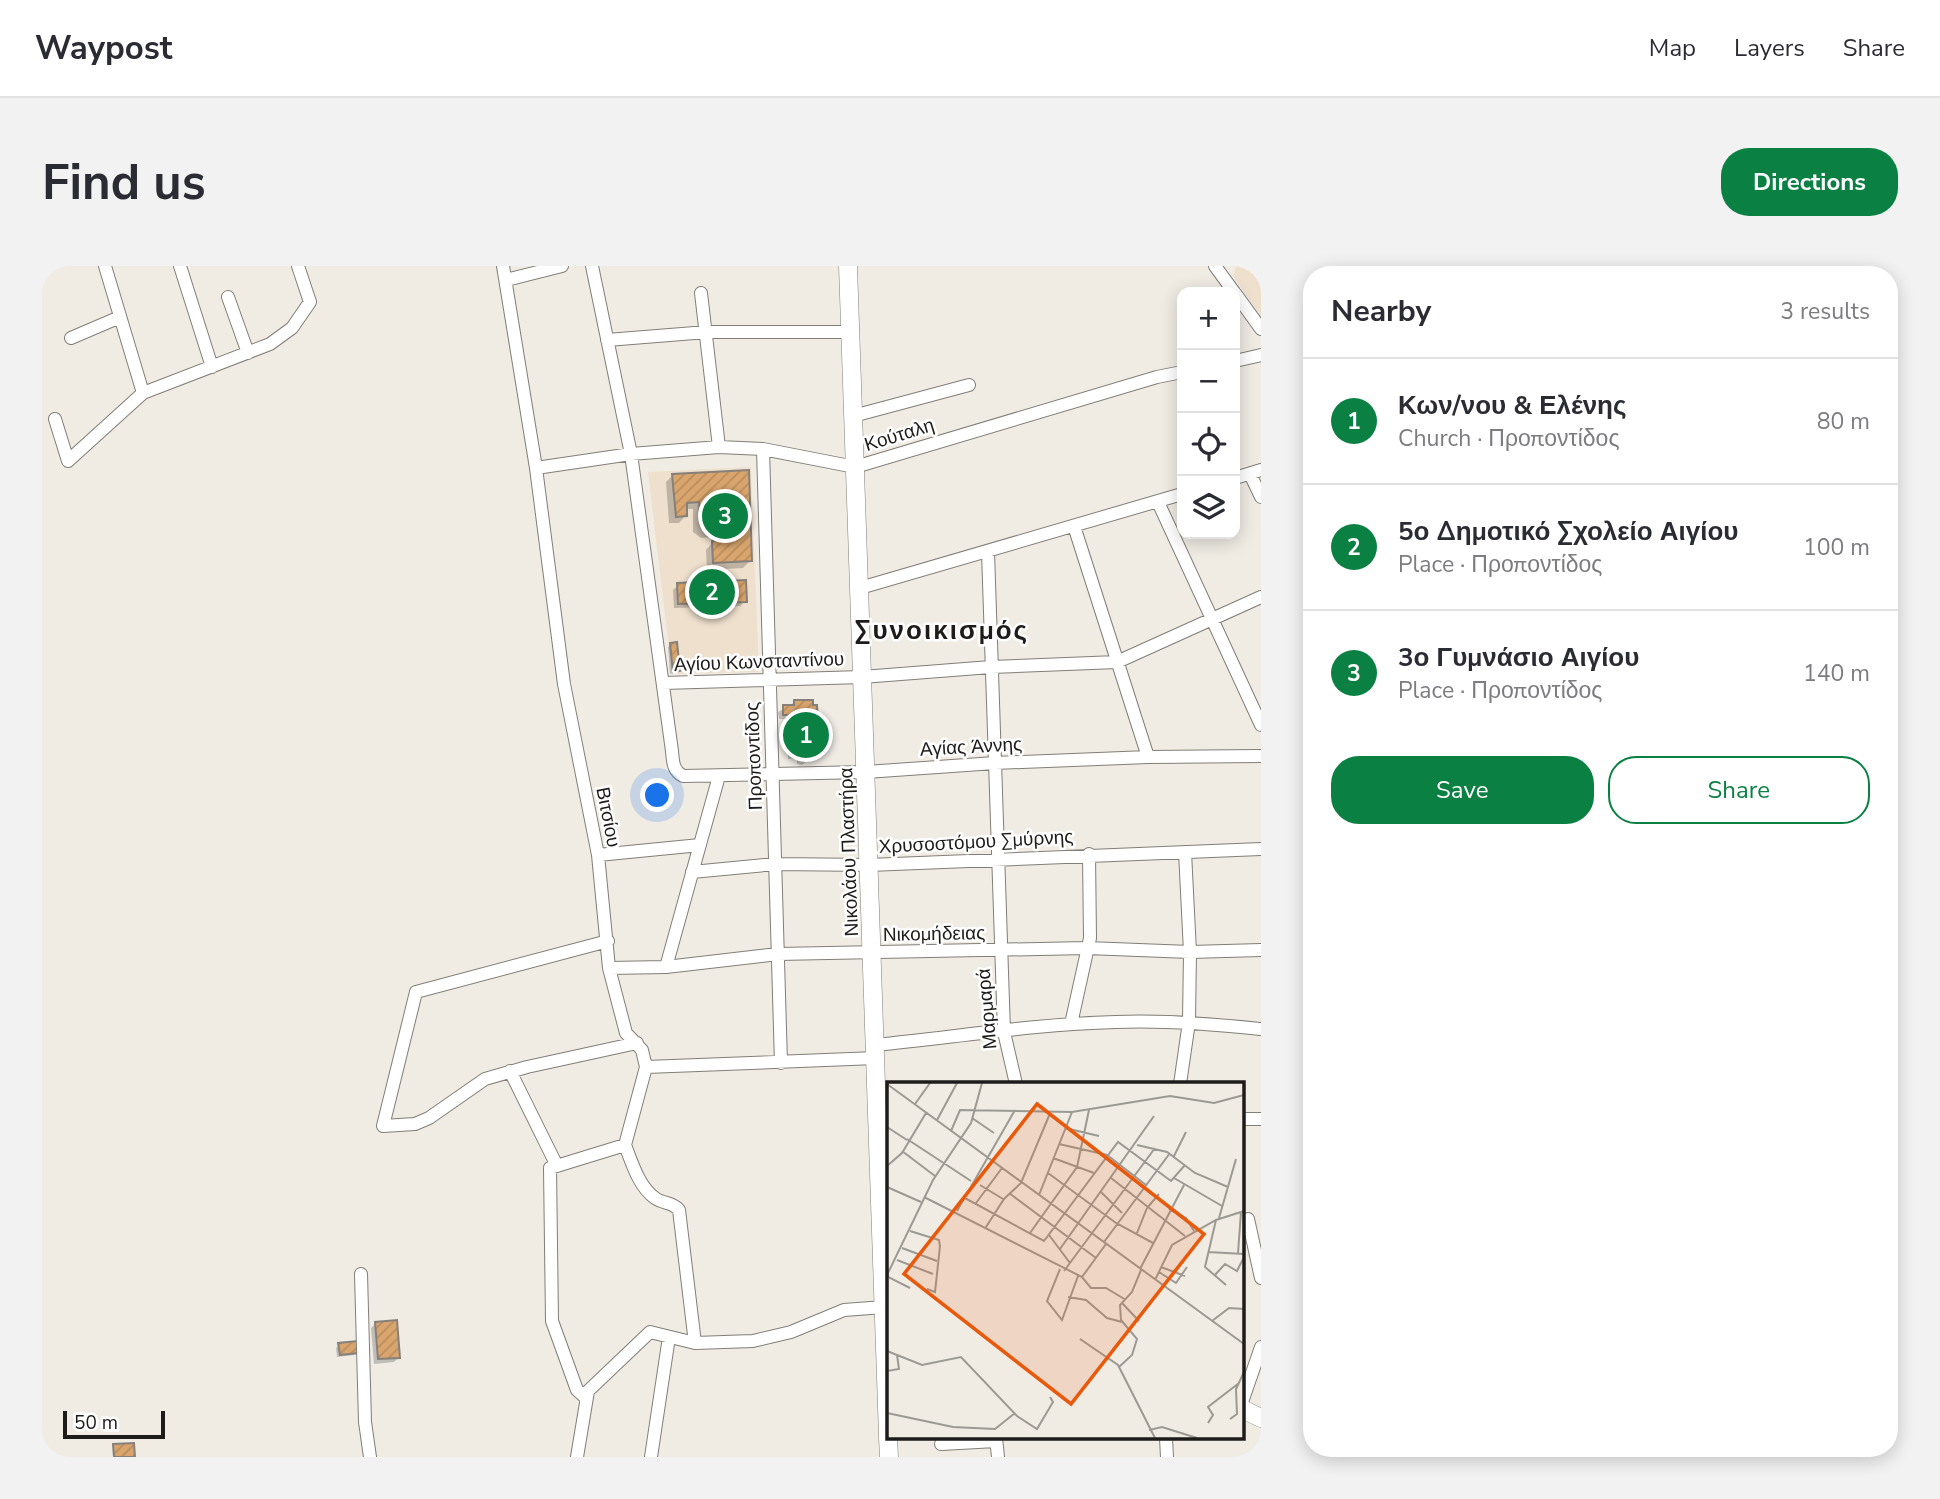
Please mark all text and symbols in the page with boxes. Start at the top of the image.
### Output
text: Waypost [35,26,172,71]
text: Map [1649,32,1696,64]
text: Layers [1734,32,1805,64]
text: Share [1843,32,1905,64]
button: Directions [1721,148,1898,216]
text: Find us [42,149,206,216]
map controls [1177,287,1240,539]
button: + [1177,287,1240,350]
text: Nearby [1331,291,1431,332]
text: 3 results [1780,296,1870,327]
button: − [1177,350,1240,413]
text: Κων/νου & Ελένης [1398,388,1627,423]
text: 1 [1347,406,1361,437]
text: 80 m [1817,406,1870,437]
street label: Κούταλη [861,412,937,458]
button: locate [1177,413,1240,476]
text: Church · Προποντίδος [1398,423,1619,454]
button: layers [1177,476,1240,539]
pin: 3 [702,490,748,542]
text: 5ο Δημοτικό Σχολείο Αιγίου [1398,514,1738,549]
text: 2 [1347,532,1361,563]
text: 100 m [1803,532,1870,563]
text: Place · Προποντίδος [1398,549,1602,580]
pin: 2 [689,566,735,618]
district label: Συνοικισμός [855,613,1029,648]
text: 3ο Γυμνάσιο Αιγίου [1398,640,1639,675]
street label: Αγίου Κωνσταντίνου [673,646,845,678]
text: 3 [1347,658,1361,689]
text: 140 m [1803,658,1870,689]
text: Place · Προποντίδος [1398,675,1602,706]
street label: Προποντίδος [739,701,769,811]
pin: 1 [783,709,829,761]
street label: Αγίας Άννης [919,731,1023,763]
button: Save [1331,756,1594,824]
button: Share [1608,756,1870,824]
street label: Νικολάου Πλαστήρα [833,767,865,937]
your location [640,778,674,812]
street label: Βιτσίου [589,785,627,850]
street label: Χρυσοστόμου Σμύρνης [878,824,1074,860]
street label: Νικομήδειας [883,920,985,948]
street label: Μαρμαρά [971,967,1003,1050]
inset map [887,1082,1244,1440]
scale bar [63,1408,164,1440]
text: 50 m [74,1410,118,1436]

